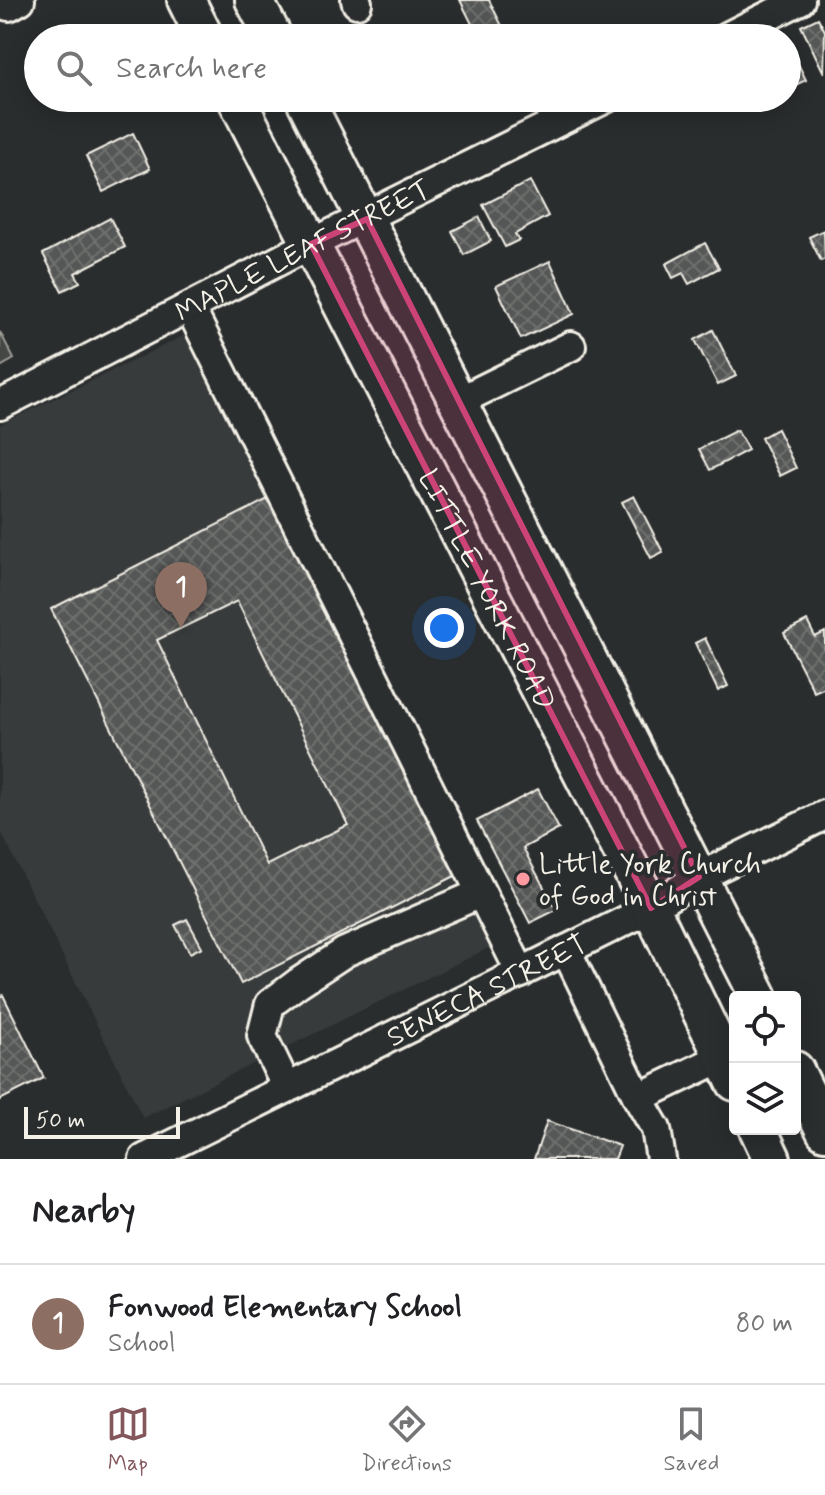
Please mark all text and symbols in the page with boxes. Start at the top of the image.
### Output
search box [24,24,801,112]
icon: search [52,46,96,90]
text: Search here [116,49,267,88]
street label: MAPLE LEAF STREET [170,172,437,332]
street label: LITTLE YORK ROAD [408,464,563,717]
pin: 1 [155,562,207,628]
your location [424,608,464,648]
place label: Little York Church of God in Christ [539,847,761,916]
marker: Little York Church of God in Christ [514,870,532,888]
street label: SENECA STREET [381,927,594,1057]
map controls [729,991,801,1135]
button: locate [729,991,801,1063]
button: layers [729,1063,801,1135]
scale bar [24,1103,180,1139]
text: 50 m [36,1107,85,1135]
text: Nearby [32,1189,136,1234]
text: Fonwood Elementary School [108,1288,462,1327]
text: 1 [52,1307,64,1341]
text: 80 m [736,1307,793,1341]
text: School [108,1327,175,1361]
tab: Map [106,1402,150,1478]
tab: Directions [361,1402,452,1478]
tab: Saved [664,1402,719,1478]

